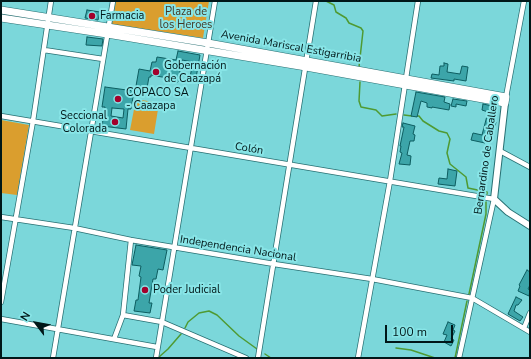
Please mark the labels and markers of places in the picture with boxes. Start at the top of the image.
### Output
place label: Farmacia [100,9,144,23]
marker: Farmacia [87,11,97,21]
place label: Gobernación de Caazapá [164,59,226,85]
marker: Gobernación de Caazapá [151,67,161,77]
place label: COPACO SA - Caazapa [126,86,189,112]
marker: COPACO SA - Caazapa [113,94,123,104]
place label: Seccional Colorada [60,109,107,135]
marker: Seccional Colorada [110,117,120,127]
place label: Poder Judicial [153,283,220,297]
marker: Poder Judicial [140,285,150,295]

